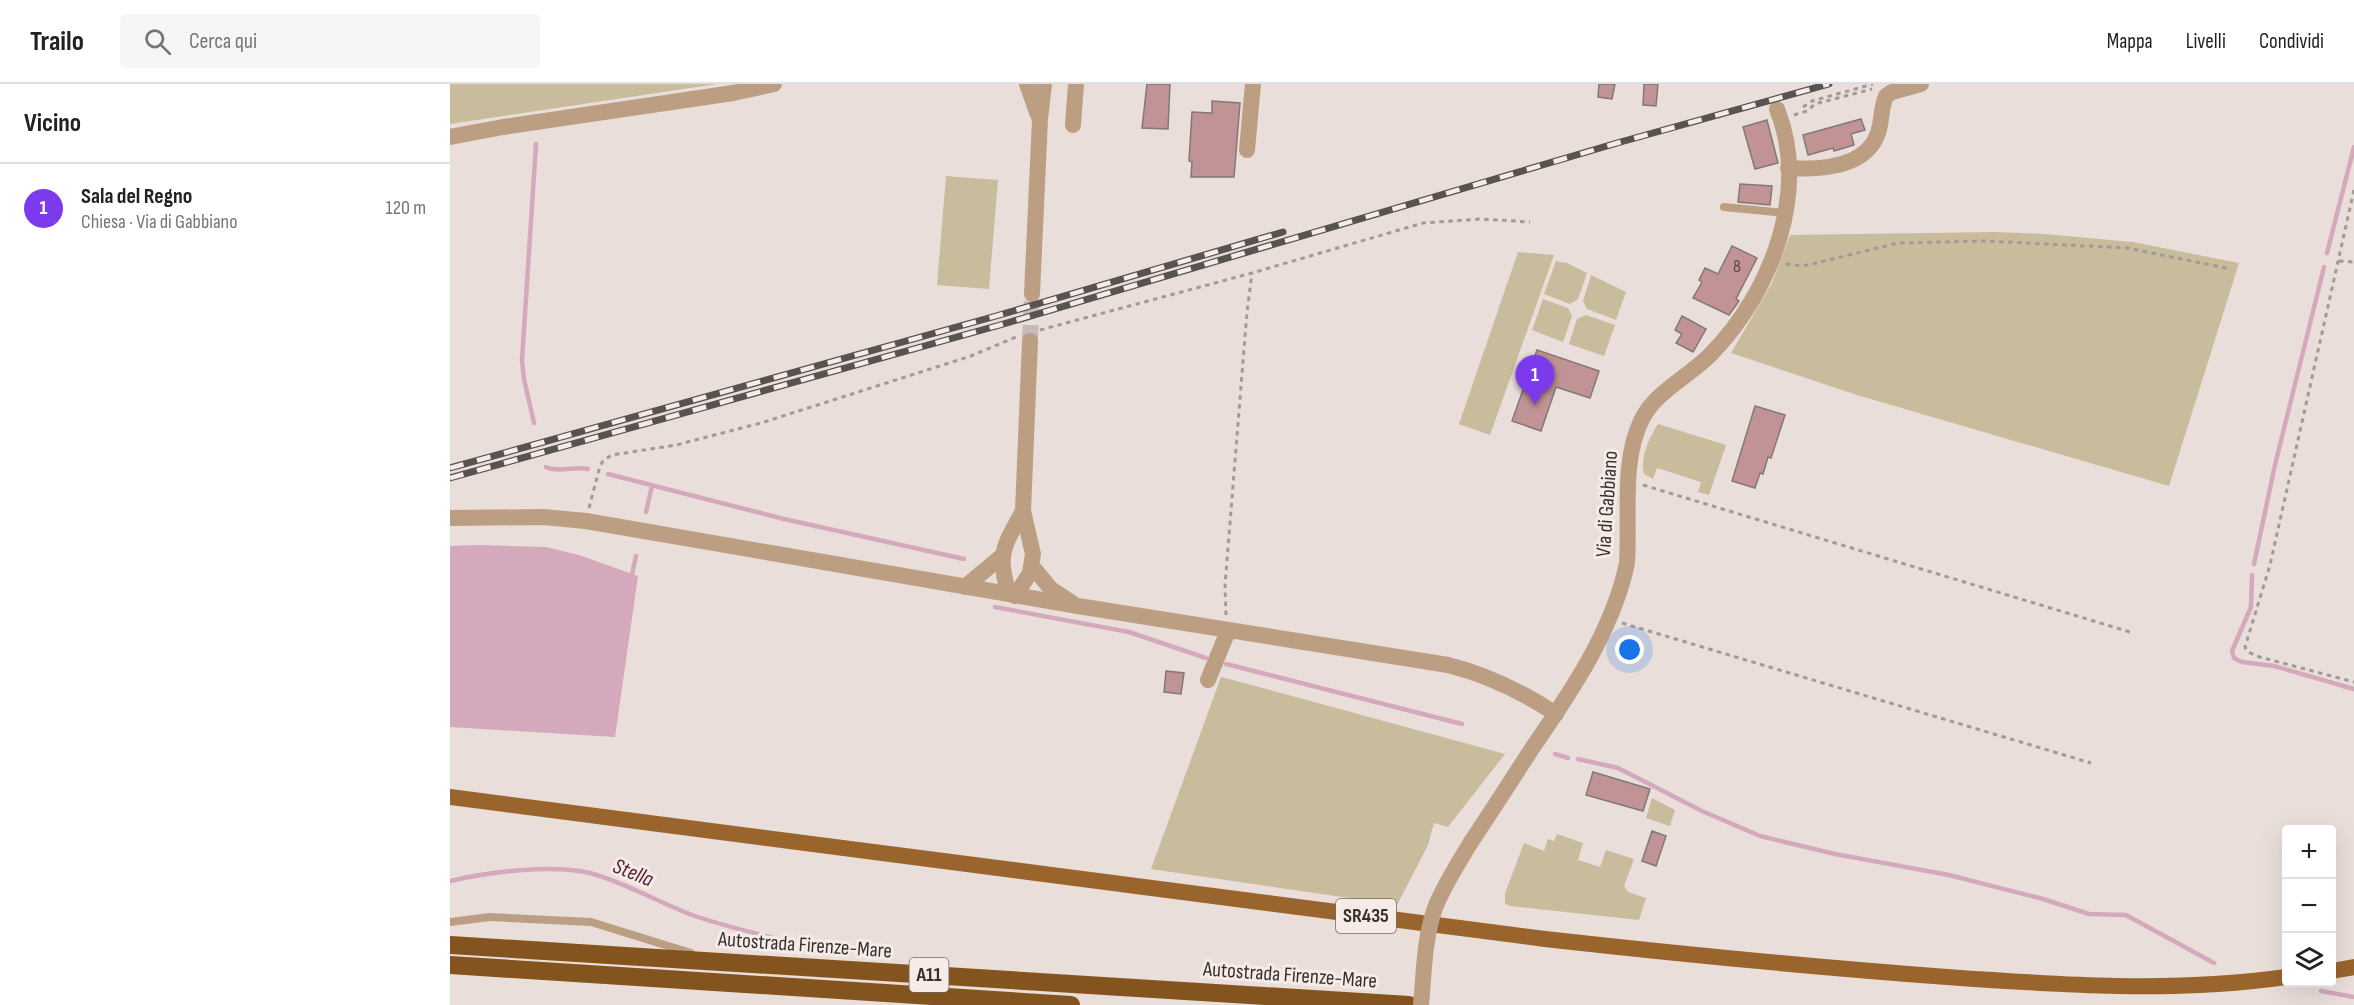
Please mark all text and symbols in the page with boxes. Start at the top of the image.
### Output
search box [120,14,540,68]
text: Trailo [30,25,84,58]
icon: search [141,25,174,58]
text: Cerca qui [189,28,257,55]
text: Mappa [2107,29,2153,54]
text: Livelli [2186,29,2226,54]
text: Condividi [2259,29,2324,54]
text: Vicino [24,108,81,139]
text: Sala del Regno [81,183,192,210]
text: 1 [40,196,47,220]
text: 120 m [386,196,426,220]
text: Chiesa · Via di Gabbiano [81,210,237,234]
house number: 8 [1733,256,1741,277]
pin: 1 [1516,356,1554,405]
street label: Via di Gabbiano [1591,450,1623,558]
your location [1615,635,1644,664]
map controls [2282,825,2336,987]
button: + [2282,825,2336,879]
water label: Stella [609,853,657,893]
button: − [2282,879,2336,933]
road number: SR435 [1336,899,1396,933]
street label: Autostrada Firenze-Mare [716,926,893,964]
button: layers [2282,933,2336,987]
street label: Autostrada Firenze-Mare [1201,956,1378,994]
road number: A11 [910,958,948,992]

